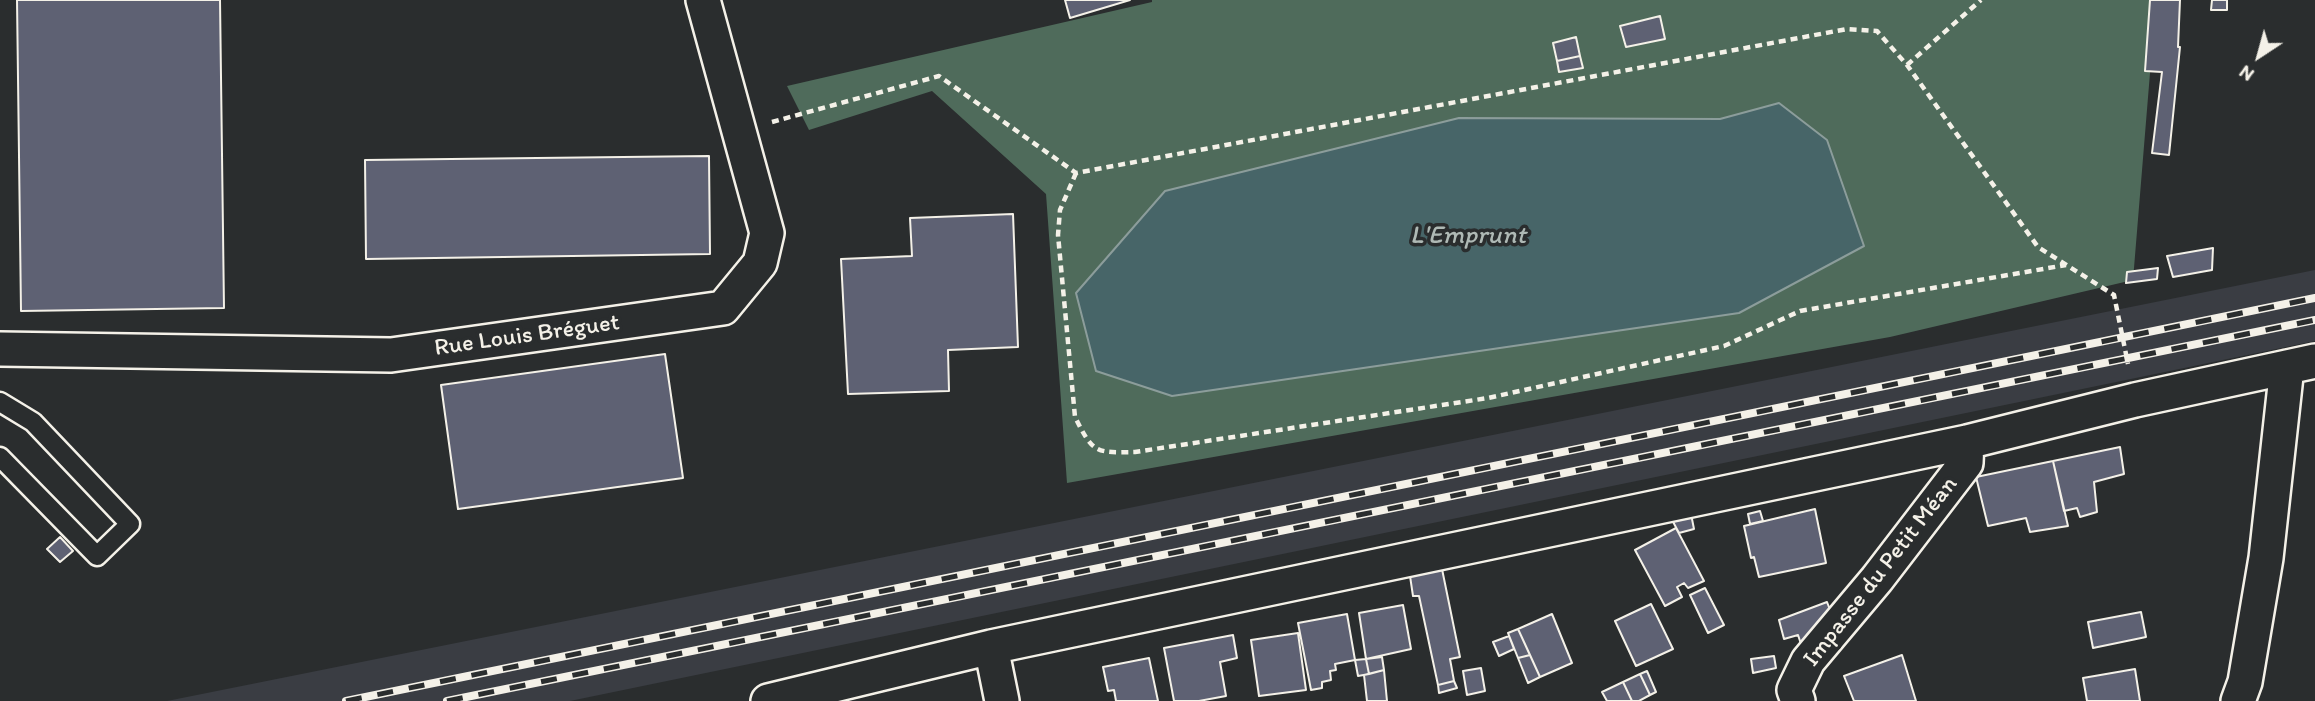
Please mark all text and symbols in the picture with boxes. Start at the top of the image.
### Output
north arrow [2224,21,2294,91]
text: N [2234,60,2258,86]
water label: L'Emprunt [1410,220,1526,252]
street label: Rue Louis Bréguet [433,309,621,363]
street label: Impasse du Petit Méan [1798,471,1964,673]

